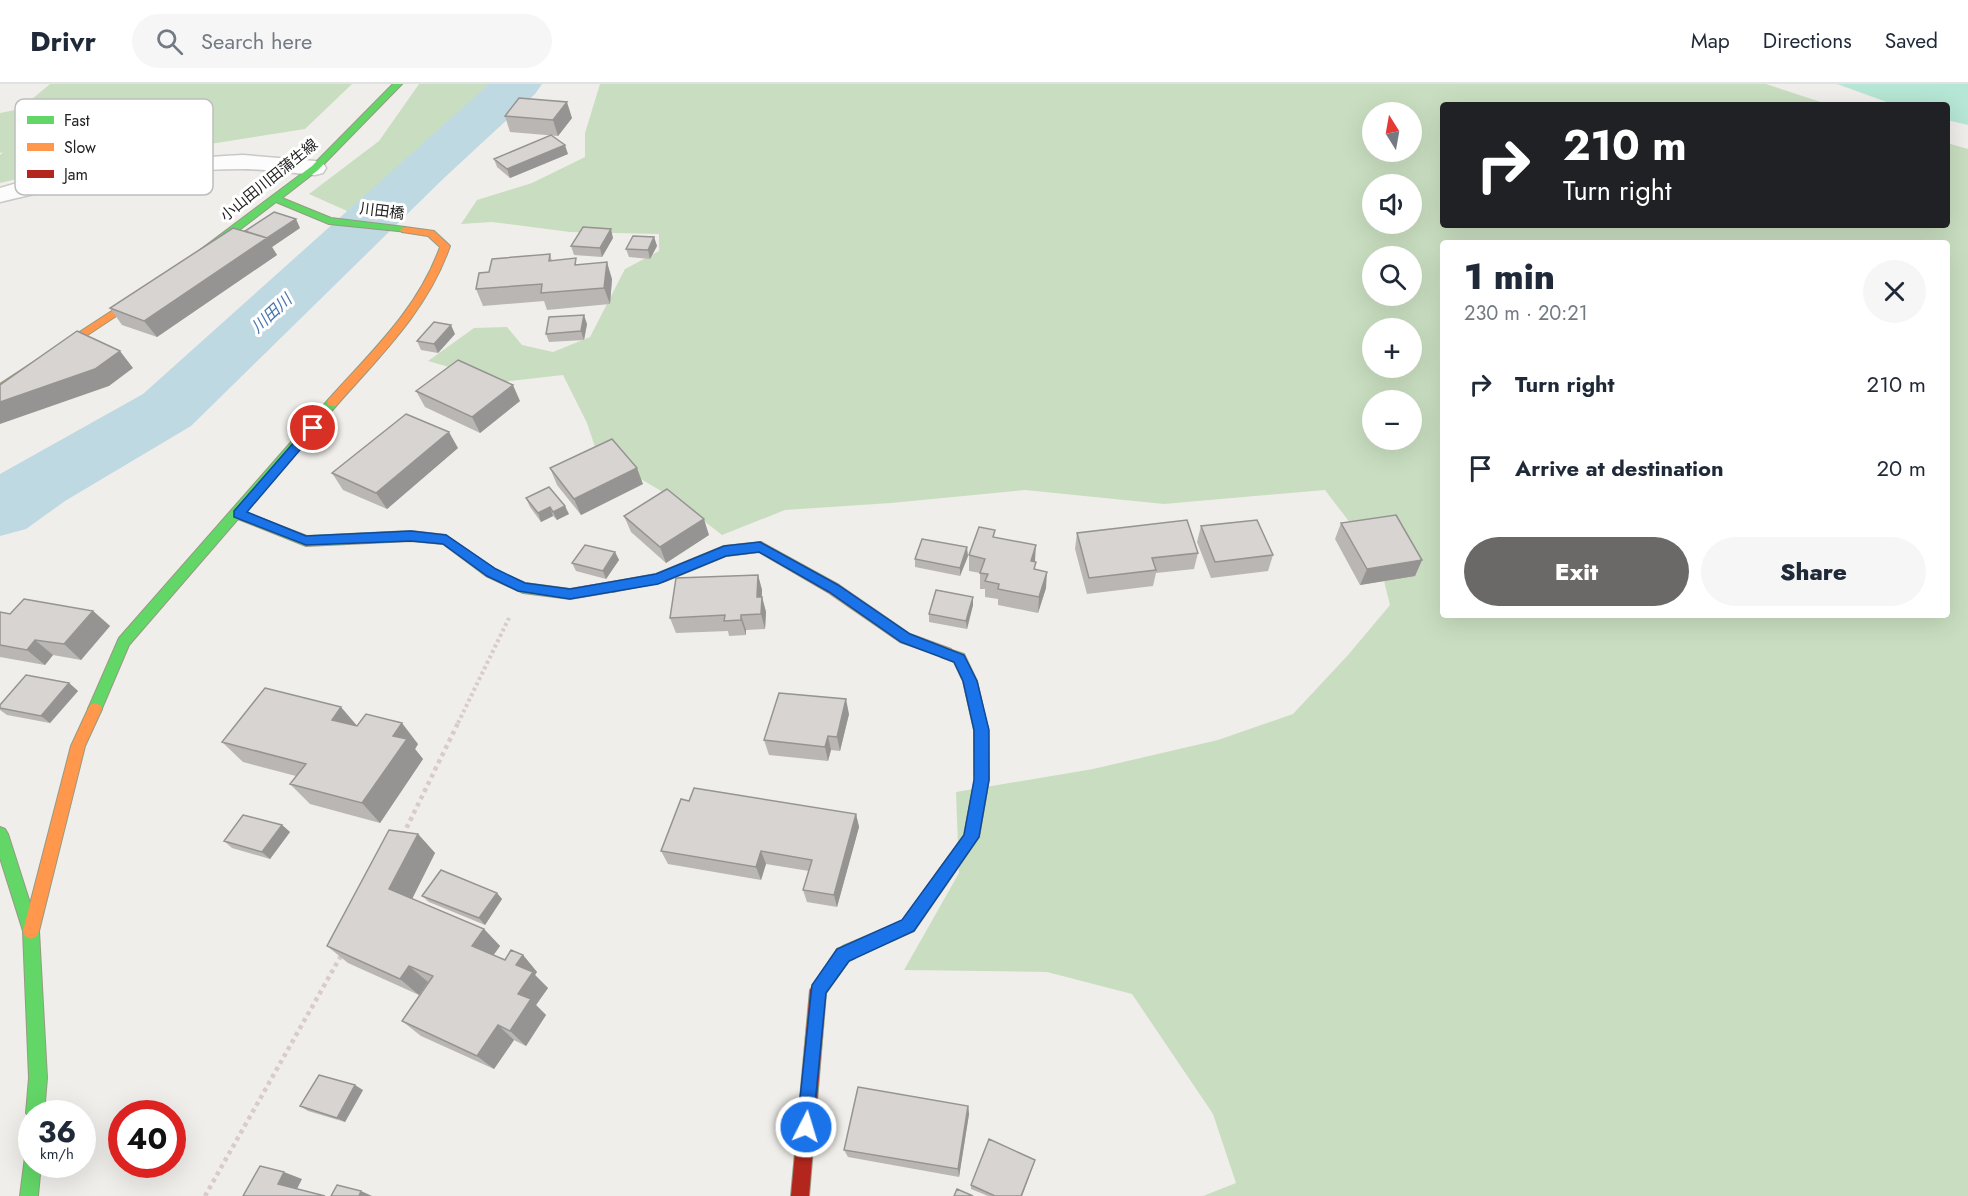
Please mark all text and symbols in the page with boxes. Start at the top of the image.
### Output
search box [132,14,552,68]
text: Drivr [30,21,96,62]
icon: search [153,25,186,58]
text: Search here [201,25,312,57]
text: Map [1691,26,1730,56]
text: Directions [1763,26,1852,56]
text: Saved [1885,26,1938,56]
legend [15,99,213,195]
north arrow [1362,102,1422,162]
map controls [1362,102,1422,450]
text: Fast [64,109,90,132]
text: 210 m [1563,115,1687,176]
icon: right [1464,126,1542,204]
street label: 小山田川田蒲生線 [215,134,323,226]
text: Slow [64,136,96,159]
text: Jam [62,163,88,186]
text: Turn right [1563,171,1671,210]
button: sound [1362,174,1422,234]
street label: 川田橋 [358,197,406,225]
button: search [1362,246,1422,306]
text: 1 min [1464,250,1555,302]
button: close [1863,260,1926,323]
water label: 川田川 [246,287,298,338]
text: 230 m · 20:21 [1464,299,1588,328]
button: + [1362,318,1422,378]
icon: right [1464,368,1497,401]
text: Turn right [1515,368,1615,400]
text: 210 m [1867,368,1926,400]
button: − [1362,390,1422,450]
pin [287,402,338,453]
icon: arrive [296,411,329,444]
icon: arrive [1464,452,1497,485]
text: Arrive at destination [1515,452,1724,484]
text: 20 m [1877,452,1926,484]
button: Exit [1464,537,1689,606]
button: Share [1701,537,1926,606]
position arrow [774,1095,838,1159]
speed limit sign: 40 [108,1100,186,1178]
text: 36 [38,1110,76,1153]
text: km/h [40,1143,74,1165]

